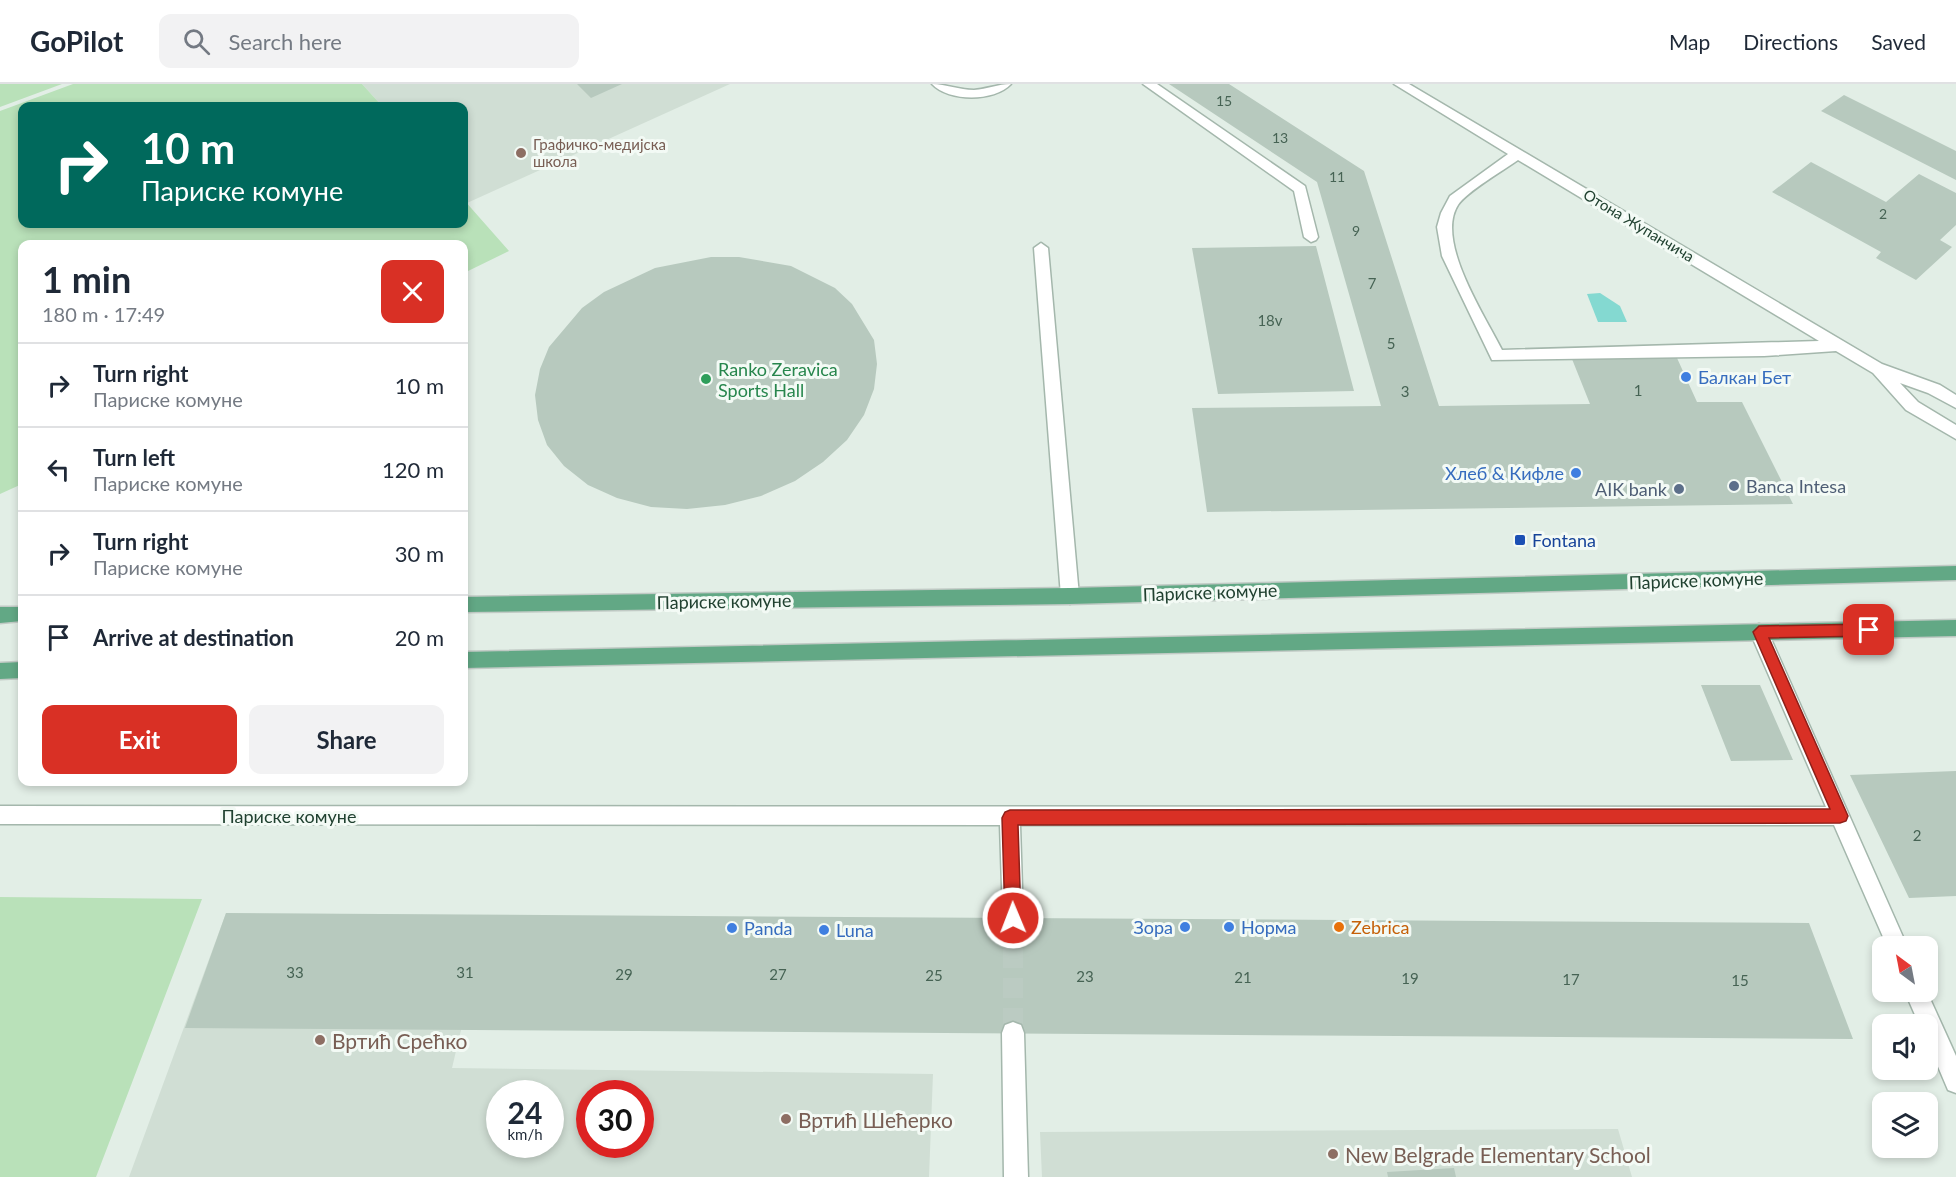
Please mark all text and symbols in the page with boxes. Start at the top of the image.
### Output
search box [159,14,579,68]
text: GoPilot [30,24,123,58]
icon: search [180,25,213,58]
text: Search here [228,28,342,55]
text: Map [1669,29,1710,54]
text: Directions [1743,29,1838,54]
text: Saved [1871,29,1926,54]
house number: 15 [1216,92,1232,109]
text: 10 m [141,123,235,173]
icon: right [42,126,120,204]
house number: 13 [1272,129,1288,146]
place label: Графичко-медијска школа [533,135,666,170]
marker: Графичко-медијска школа [514,146,528,160]
house number: 11 [1329,168,1345,185]
text: Париске комуне [141,174,343,207]
street label: Отона Жупанчича [1580,185,1698,265]
house number: 2 [1879,205,1887,222]
house number: 9 [1352,222,1360,239]
text: 1 min [42,257,131,301]
button: close [381,260,444,323]
house number: 7 [1368,274,1377,292]
text: 180 m · 17:49 [42,302,165,326]
house number: 18v [1257,311,1283,329]
house number: 5 [1387,334,1395,352]
place label: Ranko Zeravica Sports Hall [718,358,838,401]
text: Turn right [93,360,188,387]
place label: Балкан Бет [1698,366,1791,388]
icon: right [42,369,75,402]
marker: Балкан Бет [1679,370,1693,384]
text: 10 m [395,372,444,399]
marker: Ranko Zeravica Sports Hall [699,372,713,386]
house number: 1 [1634,381,1642,399]
house number: 3 [1401,382,1409,400]
text: Париске комуне [93,387,243,411]
text: Turn left [93,444,175,471]
icon: left [42,453,75,486]
text: 120 m [382,456,444,483]
place label: Хлеб & Кифле [1445,462,1564,484]
marker: Хлеб & Кифле [1569,466,1583,480]
text: Париске комуне [93,471,243,495]
place label: Banca Intesa [1746,475,1846,497]
place label: AIK bank [1595,478,1668,500]
marker: Banca Intesa [1727,479,1741,493]
marker: AIK bank [1672,482,1686,496]
text: Turn right [93,528,188,555]
place label: Fontana [1532,529,1596,551]
marker: Fontana [1513,533,1527,547]
icon: right [42,537,75,570]
text: 30 m [395,540,444,567]
text: Париске комуне [93,555,243,579]
street label: Париске комуне [1628,567,1764,593]
street label: Париске комуне [1142,579,1278,605]
street label: Париске комуне [656,589,792,613]
pin [1843,604,1894,655]
icon: arrive [1852,613,1885,646]
icon: arrive [42,621,75,654]
text: Arrive at destination [93,624,294,651]
text: 20 m [395,624,444,651]
button: Exit [42,705,237,774]
button: Share [249,705,444,774]
street label: Париске комуне [222,805,356,827]
house number: 2 [1913,826,1921,844]
position arrow [981,886,1045,950]
place label: Зора [1134,916,1173,938]
place label: Норма [1241,916,1296,938]
place label: Zebrica [1351,916,1409,938]
place label: Panda [744,917,793,939]
place label: Luna [836,919,874,941]
marker: Зора [1178,920,1192,934]
marker: Норма [1222,920,1236,934]
marker: Zebrica [1332,920,1346,934]
marker: Panda [725,921,739,935]
marker: Luna [817,923,831,937]
north arrow [1872,936,1938,1002]
map controls [1872,936,1938,1158]
house number: 33 [286,963,304,981]
house number: 31 [456,963,474,981]
house number: 29 [615,965,633,983]
house number: 27 [769,965,787,983]
house number: 25 [925,966,943,984]
house number: 23 [1076,967,1094,985]
house number: 21 [1234,968,1252,986]
house number: 19 [1401,969,1419,987]
house number: 17 [1562,970,1580,988]
house number: 15 [1731,971,1749,989]
button: sound [1872,1014,1938,1080]
place label: Вртић Срећко [332,1028,468,1053]
marker: Вртић Срећко [313,1033,327,1047]
speed limit sign: 30 [576,1080,654,1158]
button: layers [1872,1092,1938,1158]
text: 24 [508,1094,542,1130]
place label: Вртић Шећерко [798,1107,953,1132]
marker: Вртић Шећерко [779,1112,793,1126]
text: km/h [507,1125,543,1143]
place label: New Belgrade Elementary School [1345,1142,1651,1167]
marker: New Belgrade Elementary School [1326,1147,1340,1161]

